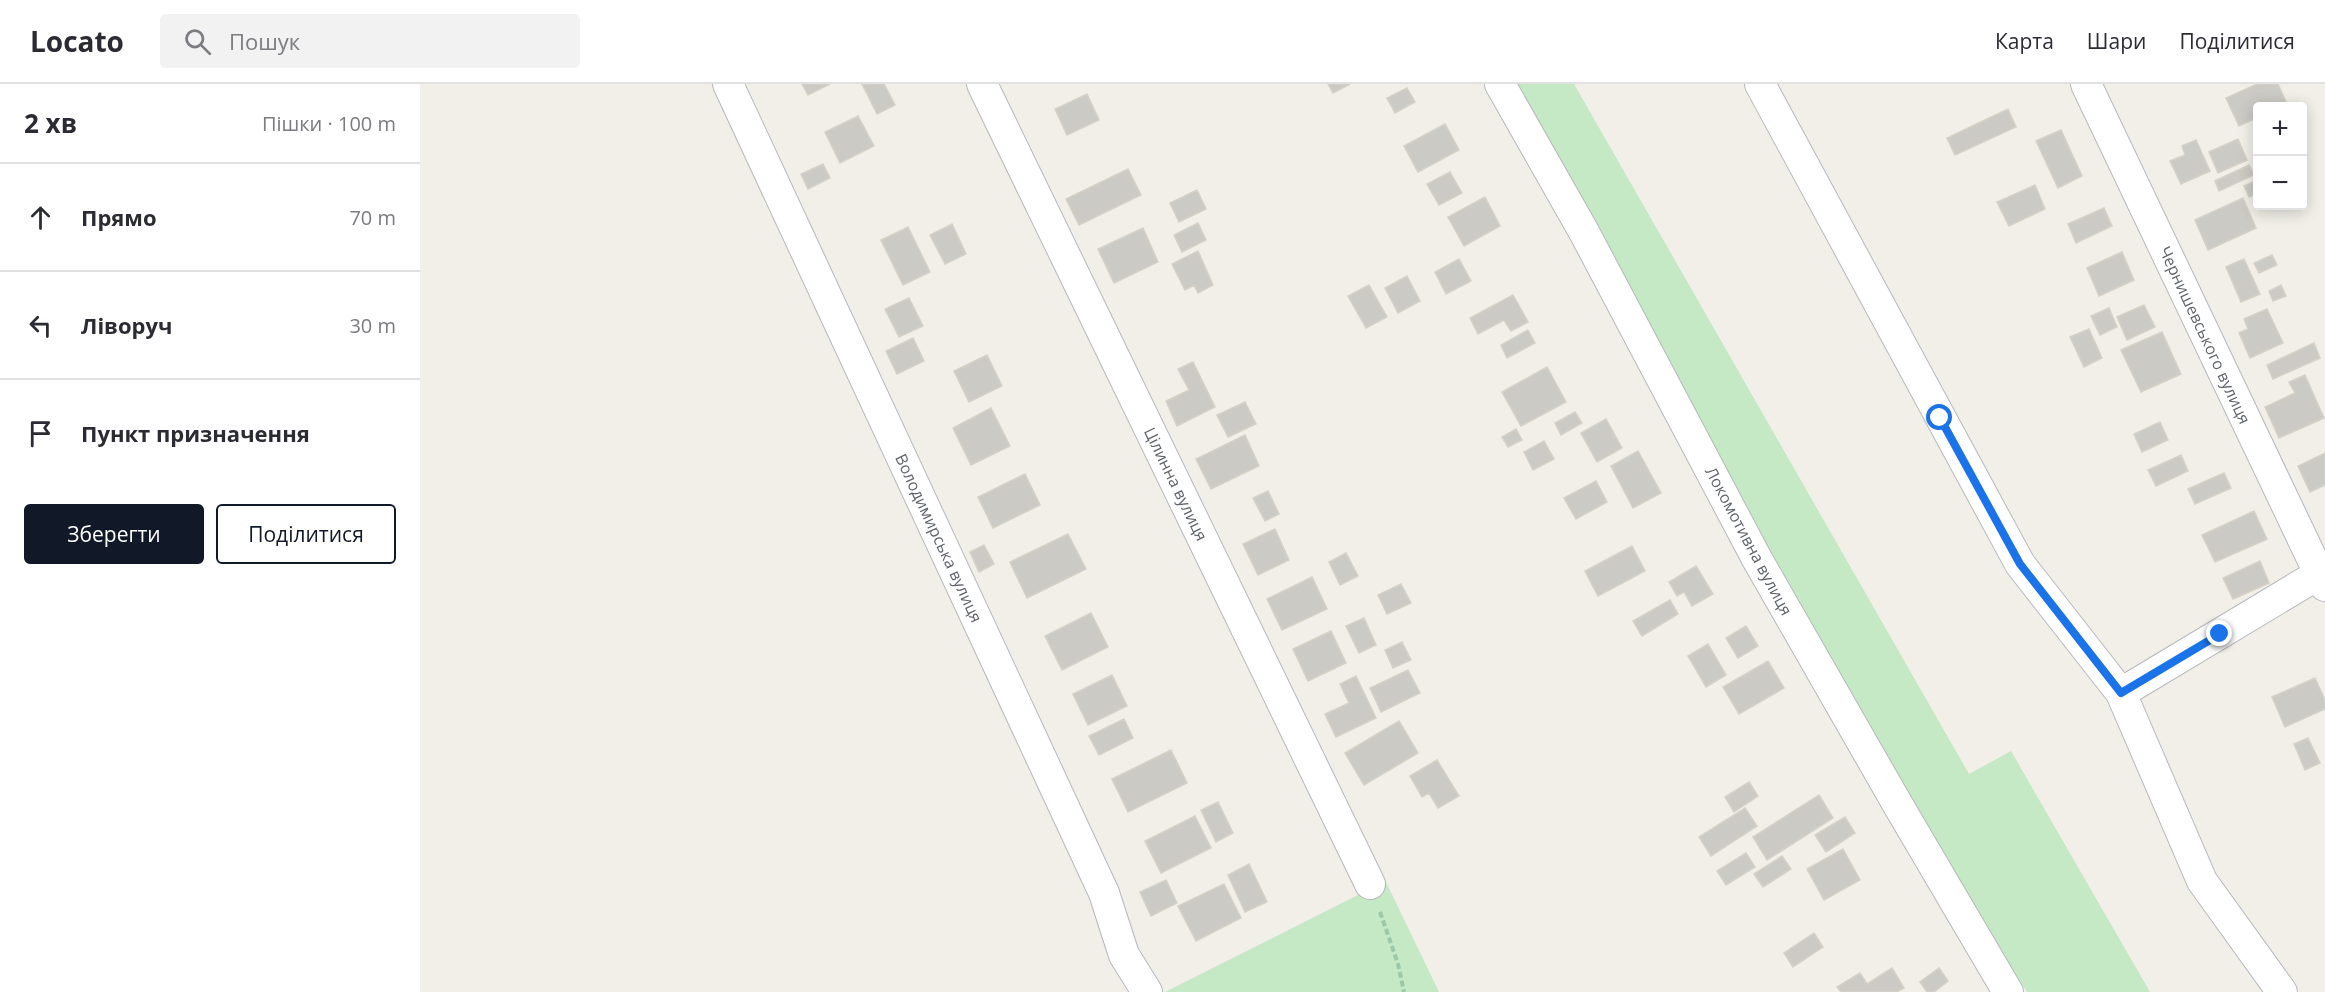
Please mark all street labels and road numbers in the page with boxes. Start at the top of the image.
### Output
street label: Чернишевського вулиця [2154,243,2256,427]
street label: Цілинна вулиця [1139,424,1213,544]
street label: Володимирська вулиця [890,450,988,626]
street label: Локомотивна вулиця [1700,463,1798,619]

